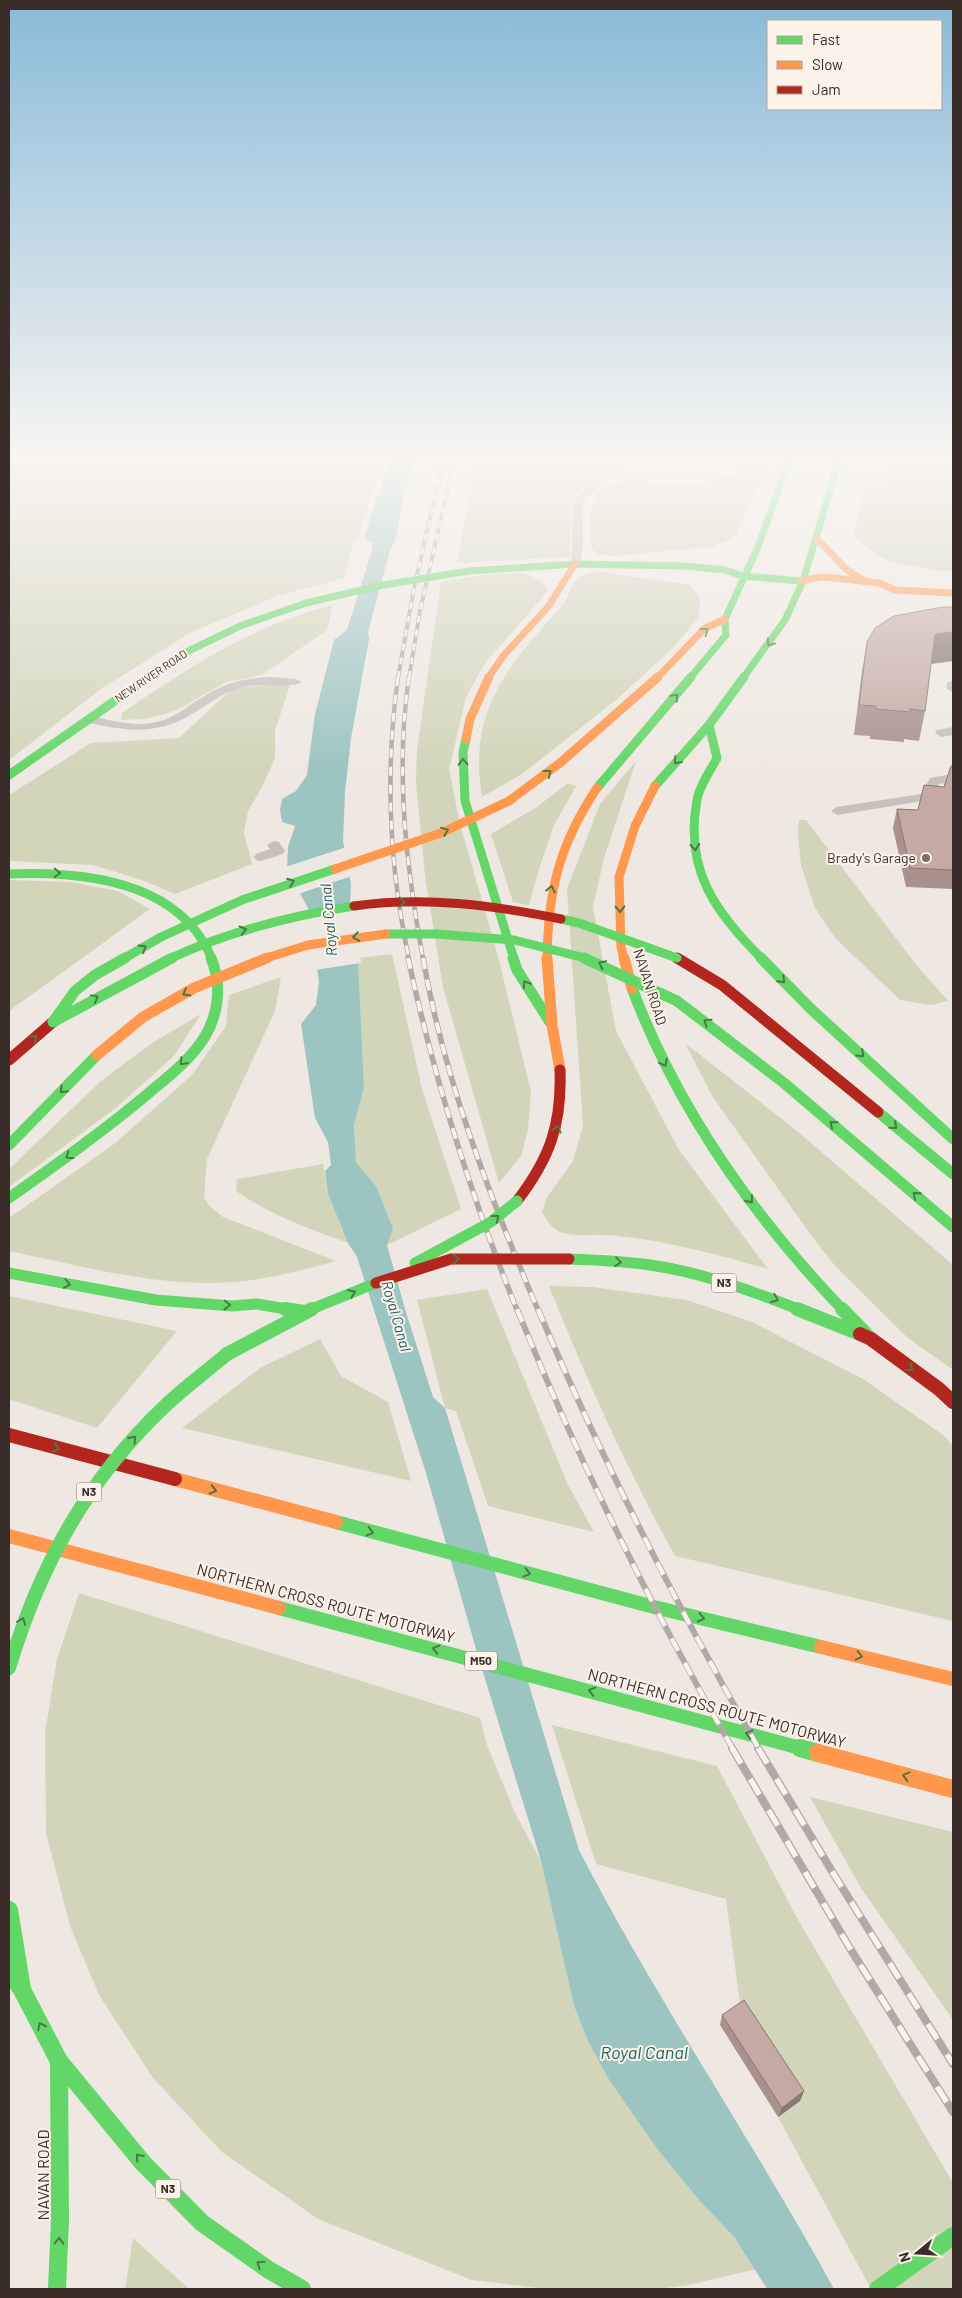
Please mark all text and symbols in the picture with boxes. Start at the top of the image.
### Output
legend [767,20,942,110]
text: Fast [812,30,840,48]
text: Slow [812,55,843,73]
text: Jam [812,80,841,98]
one-way arrow [699,628,708,636]
one-way arrow [767,637,776,647]
street label: NEW RIVER ROAD [112,646,190,705]
one-way arrow [669,694,678,703]
one-way arrow [673,756,682,765]
one-way arrow [458,758,468,766]
one-way arrow [543,769,552,778]
one-way arrow [440,827,449,837]
one-way arrow [689,843,700,851]
place label: Brady's Garage [827,849,916,866]
marker: Brady's Garage [920,852,932,864]
one-way arrow [54,868,62,878]
one-way arrow [286,878,295,888]
water label: Royal Canal [316,882,340,957]
one-way arrow [545,885,556,894]
one-way arrow [398,897,406,907]
one-way arrow [615,905,625,913]
one-way arrow [238,925,247,936]
one-way arrow [352,932,360,942]
one-way arrow [137,944,146,954]
street label: NAVAN ROAD [630,946,671,1027]
one-way arrow [598,960,607,971]
one-way arrow [777,974,786,983]
one-way arrow [523,980,532,990]
one-way arrow [182,986,191,996]
one-way arrow [90,995,99,1005]
one-way arrow [703,1019,712,1028]
one-way arrow [28,1034,37,1043]
one-way arrow [855,1048,864,1057]
one-way arrow [180,1056,189,1065]
one-way arrow [658,1058,668,1067]
one-way arrow [60,1084,69,1093]
one-way arrow [830,1120,839,1129]
one-way arrow [889,1120,898,1129]
one-way arrow [551,1125,561,1133]
one-way arrow [66,1150,75,1158]
one-way arrow [913,1192,922,1201]
one-way arrow [744,1195,753,1204]
one-way arrow [490,1215,499,1223]
one-way arrow [453,1254,461,1265]
one-way arrow [614,1256,622,1267]
road number: N3 [712,1274,736,1292]
one-way arrow [62,1278,71,1288]
water label: Royal Canal [378,1278,416,1354]
one-way arrow [347,1288,356,1299]
one-way arrow [771,1294,779,1304]
one-way arrow [224,1300,232,1311]
one-way arrow [904,1362,914,1371]
one-way arrow [127,1436,136,1445]
one-way arrow [51,1442,59,1452]
road number: N3 [76,1482,102,1501]
one-way arrow [208,1484,216,1494]
one-way arrow [365,1526,373,1536]
street label: NORTHERN CROSS ROUTE MOTORWAY [195,1559,457,1646]
one-way arrow [522,1568,530,1578]
one-way arrow [697,1612,706,1623]
one-way arrow [17,1618,27,1626]
one-way arrow [431,1644,440,1655]
one-way arrow [855,1650,864,1661]
road number: M50 [465,1652,497,1670]
street label: NORTHERN CROSS ROUTE MOTORWAY [586,1664,848,1751]
one-way arrow [589,1687,597,1697]
one-way arrow [746,1729,754,1739]
one-way arrow [902,1771,911,1782]
one-way arrow [37,2022,47,2031]
water label: Royal Canal [600,2041,688,2063]
street label: NAVAN ROAD [33,2130,52,2220]
one-way arrow [135,2154,144,2163]
road number: N3 [156,2180,180,2198]
north arrow [892,2228,942,2278]
one-way arrow [54,2236,64,2244]
text: N [895,2250,914,2264]
one-way arrow [256,2261,266,2270]

